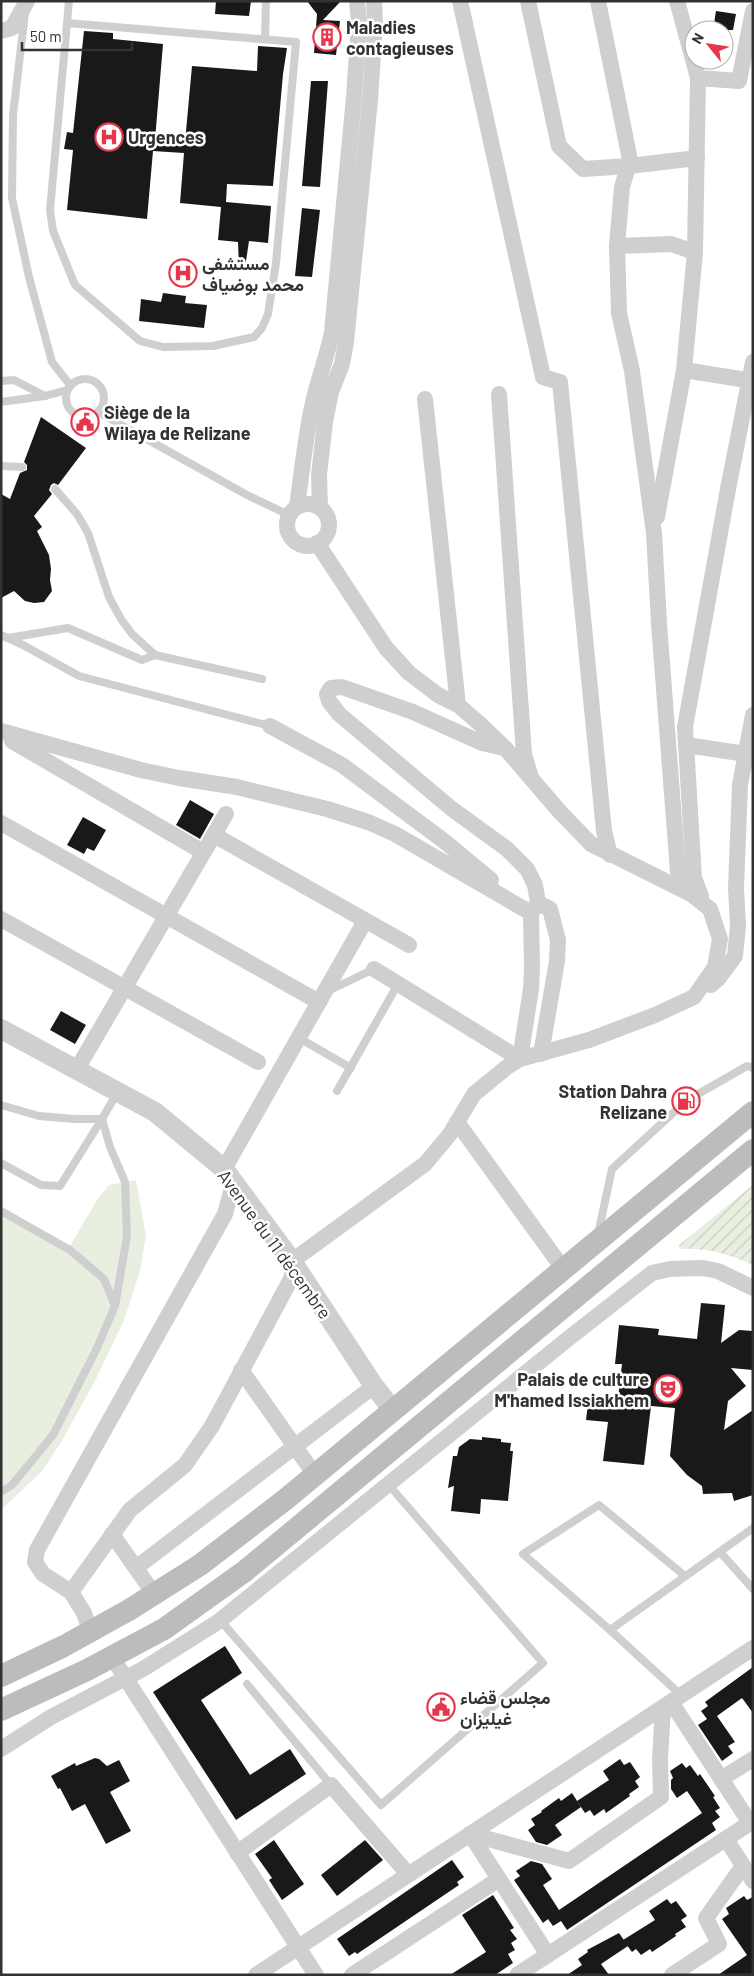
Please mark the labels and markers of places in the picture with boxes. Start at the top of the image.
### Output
place label: Maladies contagieuses [346,16,454,59]
building icon: Maladies contagieuses [312,22,342,52]
hospital icon: Urgences [94,122,124,152]
place label: Urgences [128,126,204,148]
place label: مستشفى محمد بوضياف [202,252,304,296]
hospital icon: مستشفى محمد بوضياف [168,258,198,288]
place label: Siège de la Wilaya de Relizane [104,401,251,444]
public building icon: Siège de la Wilaya de Relizane [70,407,100,437]
place label: Station Dahra Relizane [559,1080,667,1123]
fuel station icon: Station Dahra Relizane [671,1086,701,1116]
place label: Palais de culture M'hamed Issiakhem [494,1368,649,1411]
theatre icon: Palais de culture M'hamed Issiakhem [653,1374,683,1404]
place label: مجلس قضاء غيليزان [460,1686,551,1730]
public building icon: مجلس قضاء غيليزان [426,1692,456,1722]

